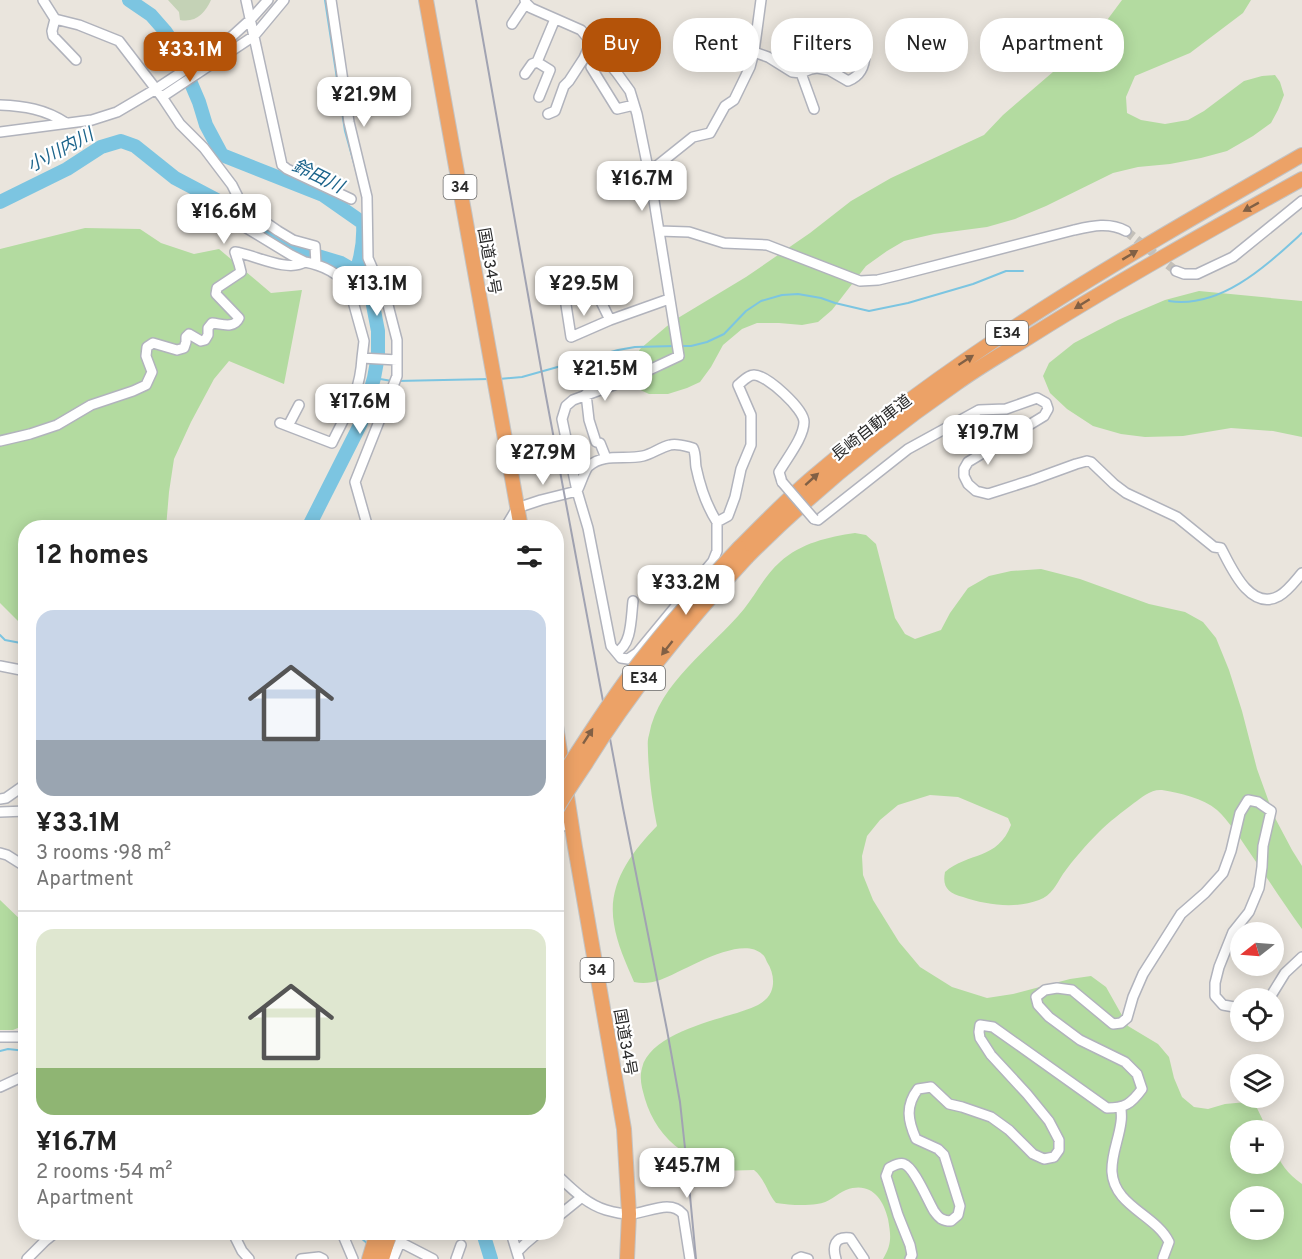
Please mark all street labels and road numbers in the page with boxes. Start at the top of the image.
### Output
road number: 34 [444,175,476,199]
street label: 国道34号 [472,226,504,296]
road number: E34 [986,321,1028,345]
street label: 長崎自動車道 [828,391,916,466]
road number: E34 [623,666,665,690]
road number: 34 [580,958,614,982]
street label: 国道34号 [608,1007,640,1077]

